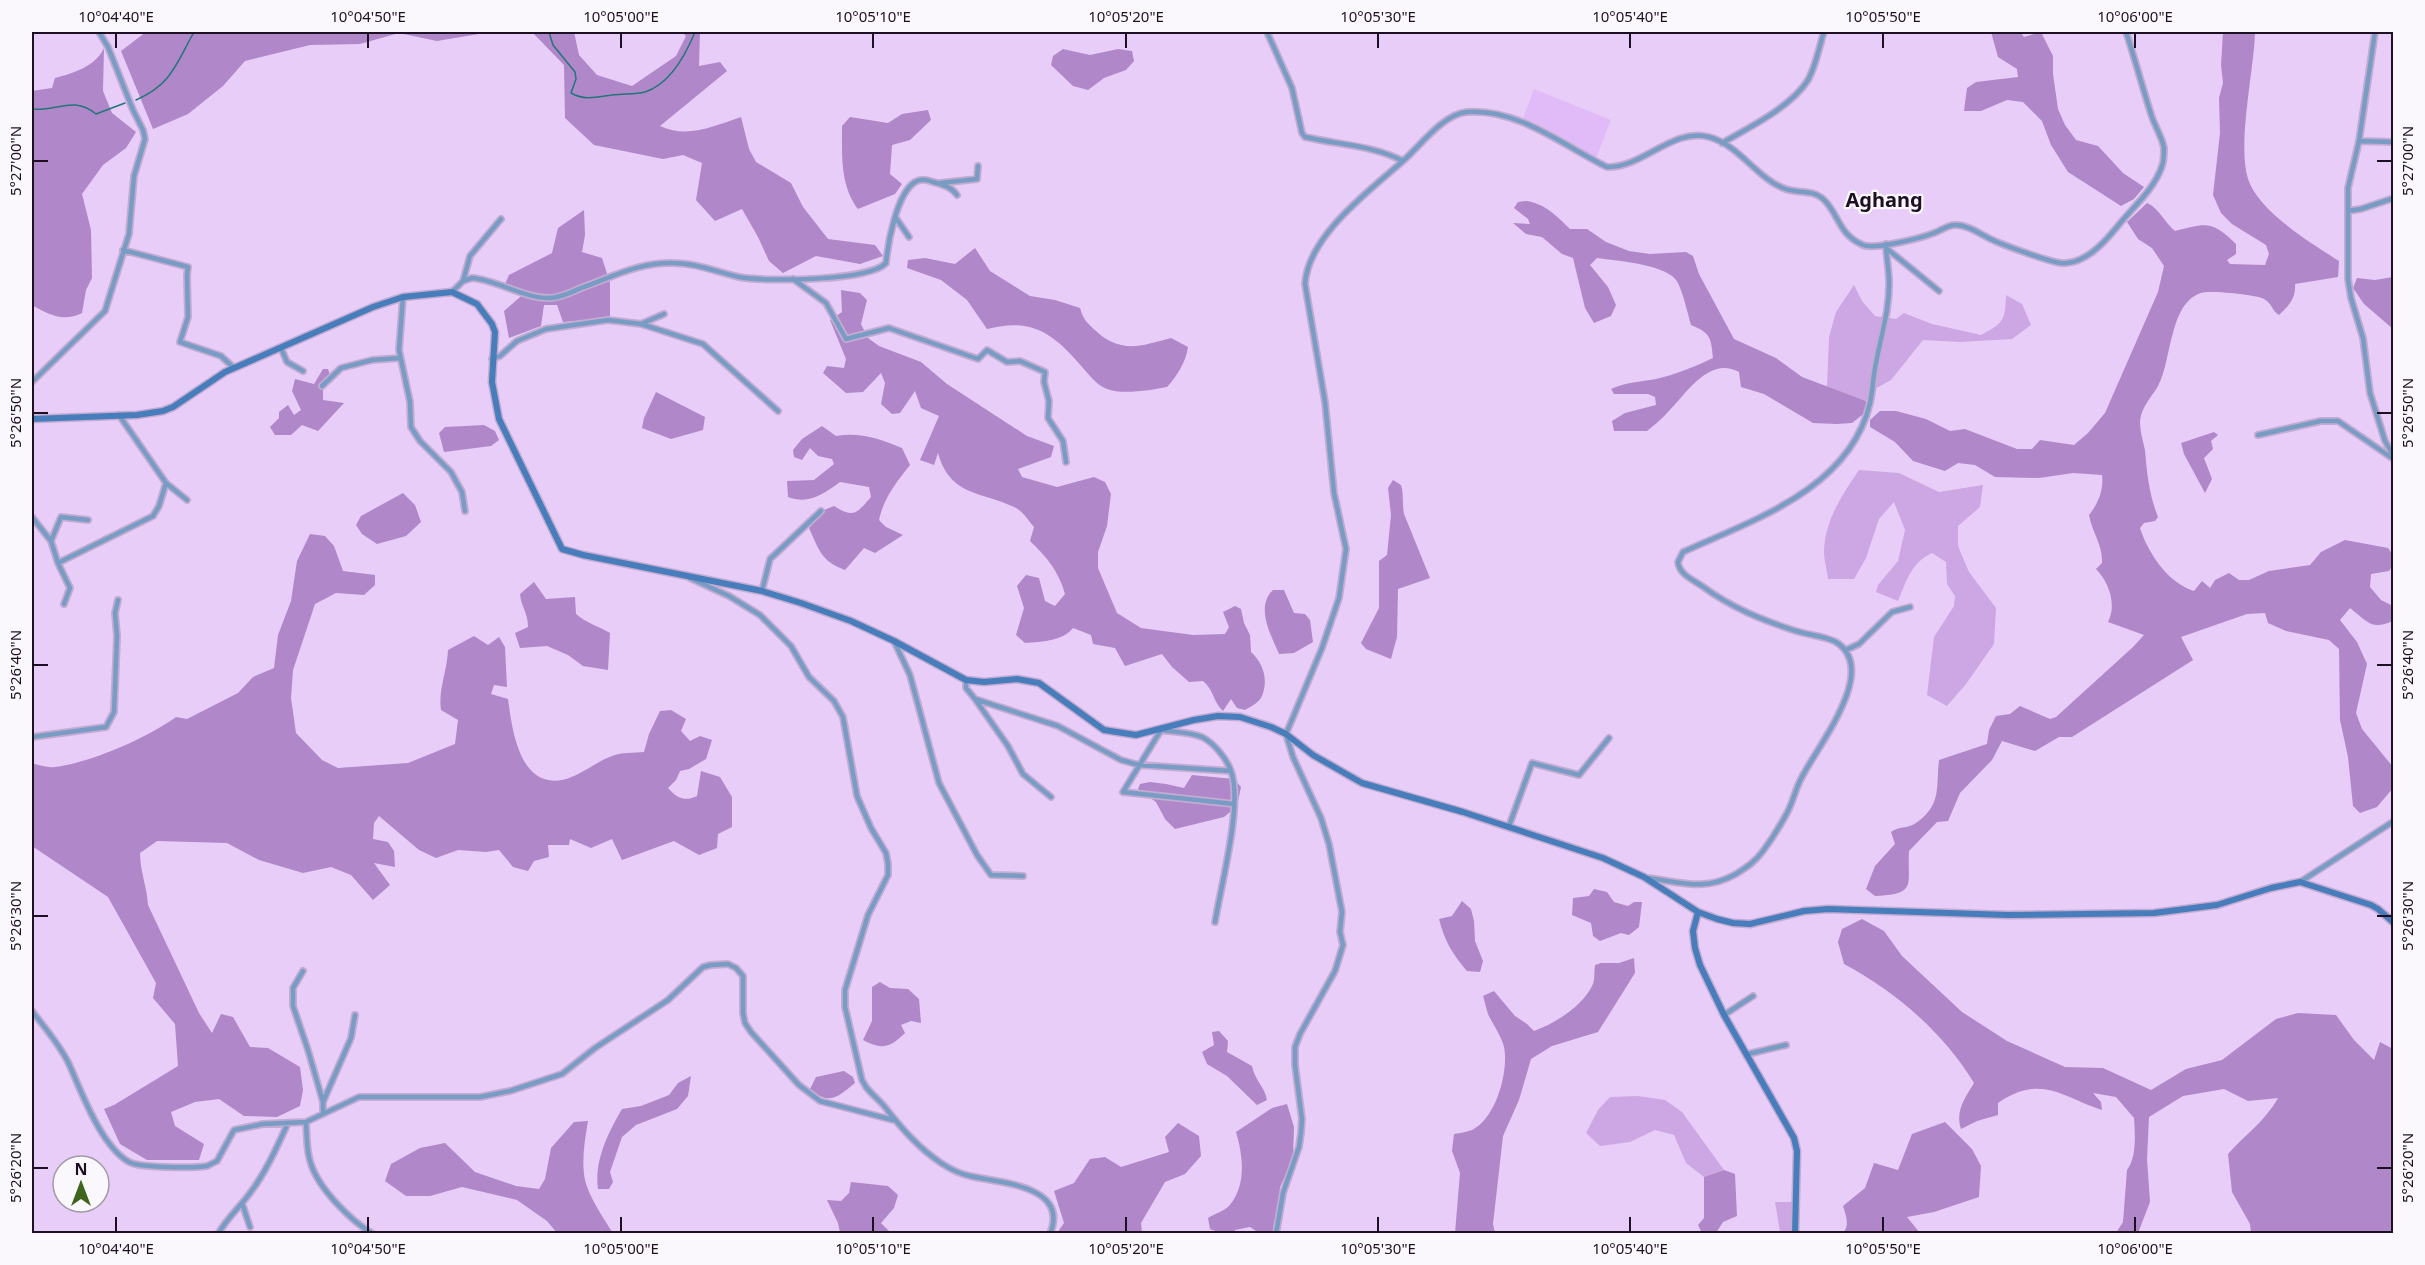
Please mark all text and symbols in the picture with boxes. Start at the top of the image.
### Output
text: 10°04'40"E [78,6,154,26]
text: 10°04'50"E [330,6,406,26]
text: 10°05'00"E [583,6,659,26]
text: 10°05'10"E [835,6,911,26]
text: 10°05'20"E [1088,6,1164,26]
text: 10°05'30"E [1340,6,1416,26]
text: 10°05'40"E [1592,6,1668,26]
text: 10°05'50"E [1845,6,1921,26]
text: 10°06'00"E [2097,6,2173,26]
text: 5°27'00"N [5,126,25,196]
text: 5°27'00"N [2397,126,2417,196]
district label: Aghang [1845,186,1923,213]
text: 5°26'50"N [5,378,25,448]
text: 5°26'50"N [2397,378,2417,448]
text: 5°26'40"N [5,630,25,700]
text: 5°26'40"N [2397,630,2417,700]
text: 5°26'30"N [5,881,25,951]
text: 5°26'30"N [2397,881,2417,951]
text: 5°26'20"N [5,1133,25,1203]
text: 5°26'20"N [2397,1133,2417,1203]
north arrow [51,1154,111,1214]
text: N [74,1158,88,1180]
text: 10°04'40"E [78,1238,154,1258]
text: 10°04'50"E [330,1238,406,1258]
text: 10°05'00"E [583,1238,659,1258]
text: 10°05'10"E [835,1238,911,1258]
text: 10°05'20"E [1088,1238,1164,1258]
text: 10°05'30"E [1340,1238,1416,1258]
text: 10°05'40"E [1592,1238,1668,1258]
text: 10°05'50"E [1845,1238,1921,1258]
text: 10°06'00"E [2097,1238,2173,1258]

